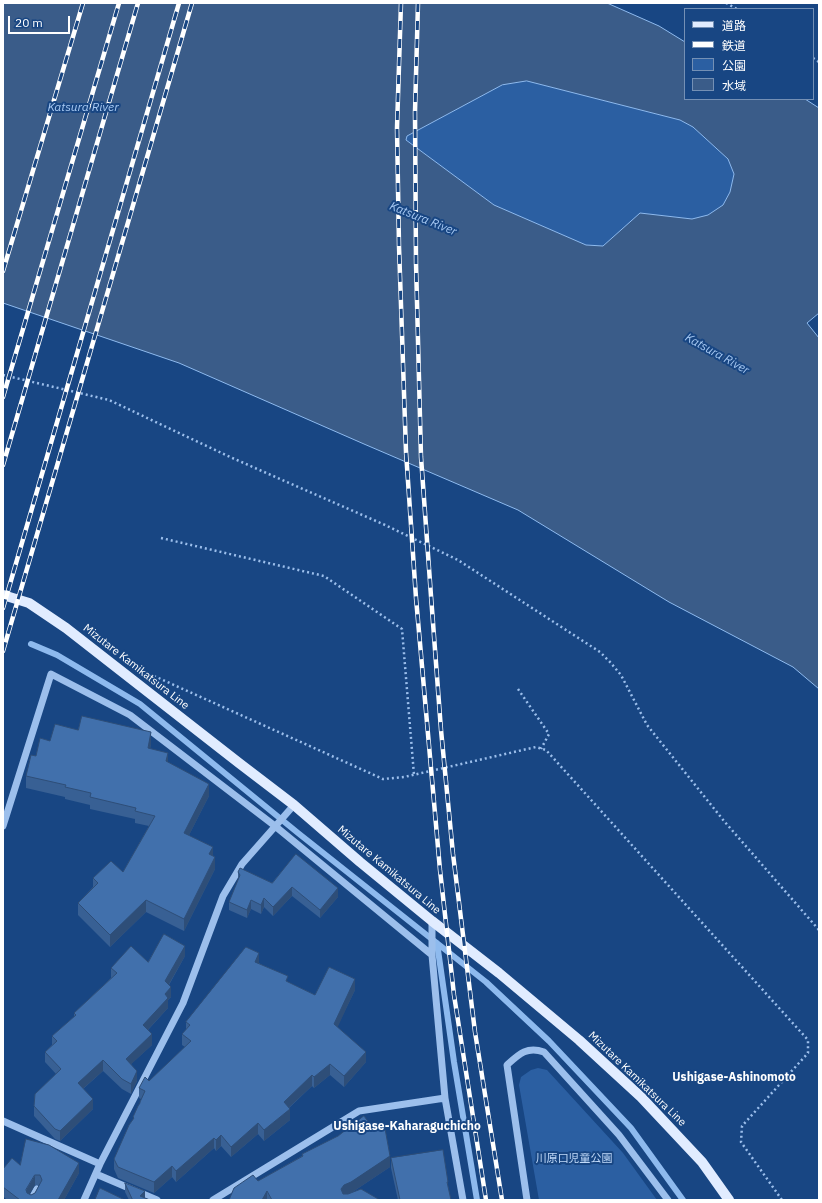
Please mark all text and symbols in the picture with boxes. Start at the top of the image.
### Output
scale bar [10,8,72,34]
legend [684,8,814,100]
text: 20 m [15,15,43,30]
text: 道路 [722,18,746,33]
text: 鉄道 [722,38,746,53]
text: 公園 [722,58,746,73]
text: 水域 [722,78,746,93]
water label: Katsura River [47,101,119,115]
water label: Katsura River [387,199,459,239]
water label: Katsura River [682,330,752,378]
street label: Mizutare Kamikatsura Line [81,622,191,712]
street label: Mizutare Kamikatsura Line [335,823,443,917]
street label: Mizutare Kamikatsura Line [585,1029,689,1129]
district label: Ushigase-Ashinomoto [672,1071,796,1085]
district label: Ushigase-Kaharaguchicho [333,1120,481,1134]
park label: 川原口児童公園 [536,1152,612,1166]

